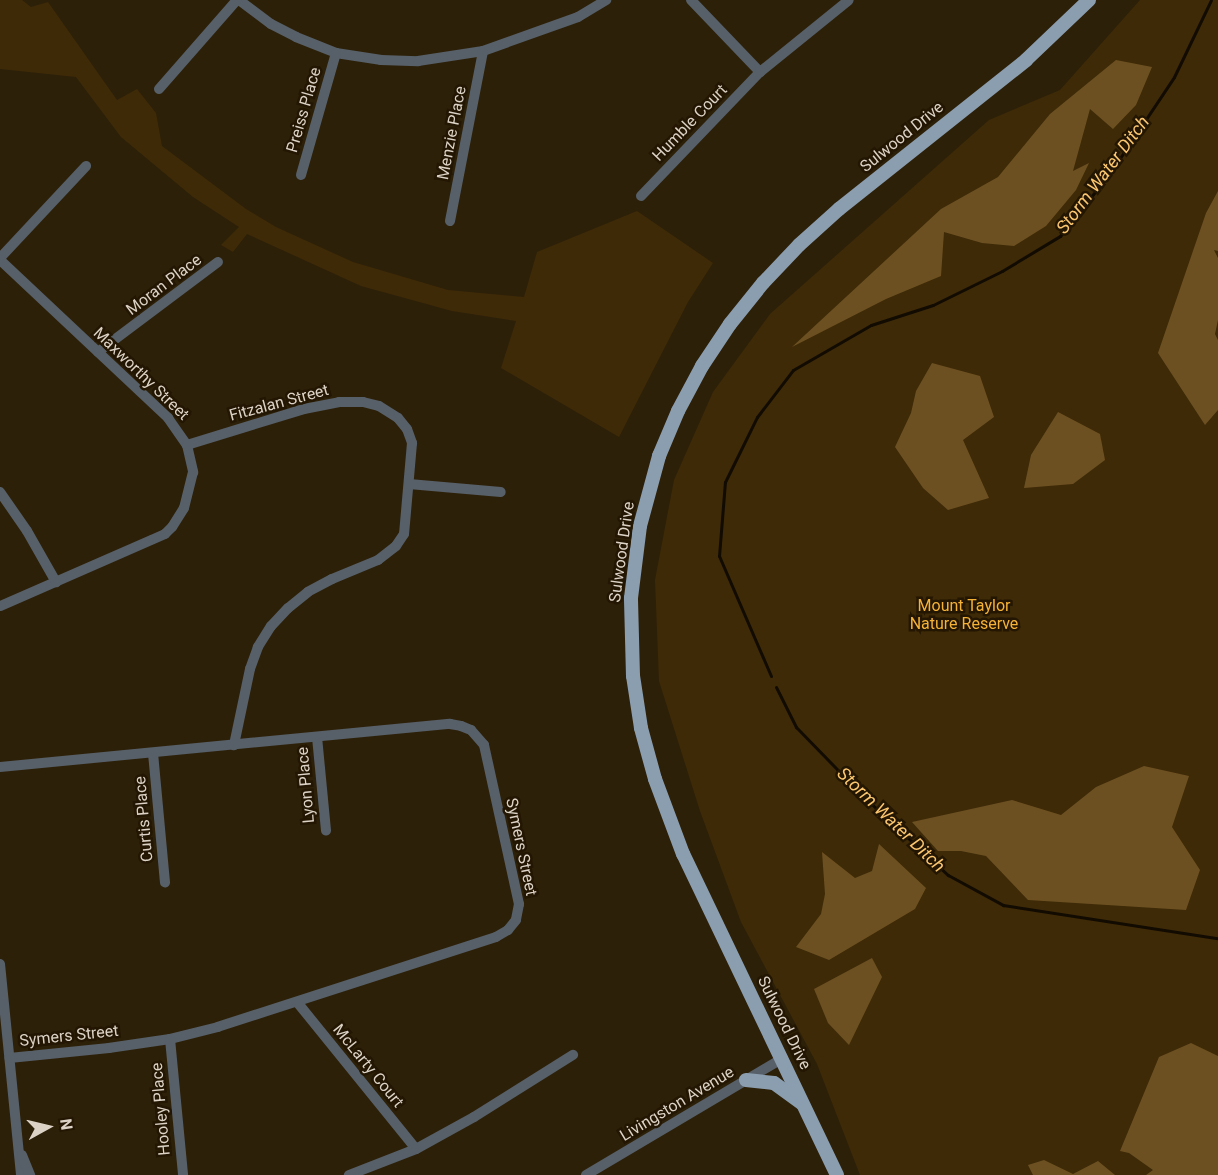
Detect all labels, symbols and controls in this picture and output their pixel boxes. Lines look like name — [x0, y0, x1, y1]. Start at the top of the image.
street label: Preiss Place — [283, 65, 325, 155]
street label: Humble Court — [649, 81, 731, 165]
street label: Menzie Place — [434, 84, 470, 182]
street label: Sulwood Drive — [857, 98, 947, 176]
water label: Storm Water Ditch — [1052, 112, 1154, 238]
street label: Moran Place — [123, 250, 205, 320]
street label: Maxworthy Street — [89, 324, 193, 424]
street label: Fitzalan Street — [227, 380, 331, 426]
street label: Sulwood Drive — [605, 500, 639, 604]
park label: Mount Taylor Nature Reserve — [910, 596, 1018, 634]
street label: Lyon Place — [293, 746, 319, 824]
water label: Storm Water Ditch — [833, 763, 949, 877]
street label: Curtis Place — [131, 775, 157, 863]
street label: Symers Street — [501, 796, 541, 898]
street label: Sulwood Drive — [753, 973, 815, 1073]
street label: McLarty Court — [329, 1020, 407, 1112]
street label: Symers Street — [19, 1021, 119, 1051]
street label: Hooley Place — [147, 1062, 175, 1156]
street label: Livingston Avenue — [617, 1062, 737, 1146]
north arrow — [18, 1097, 78, 1157]
text: N — [56, 1118, 77, 1131]

